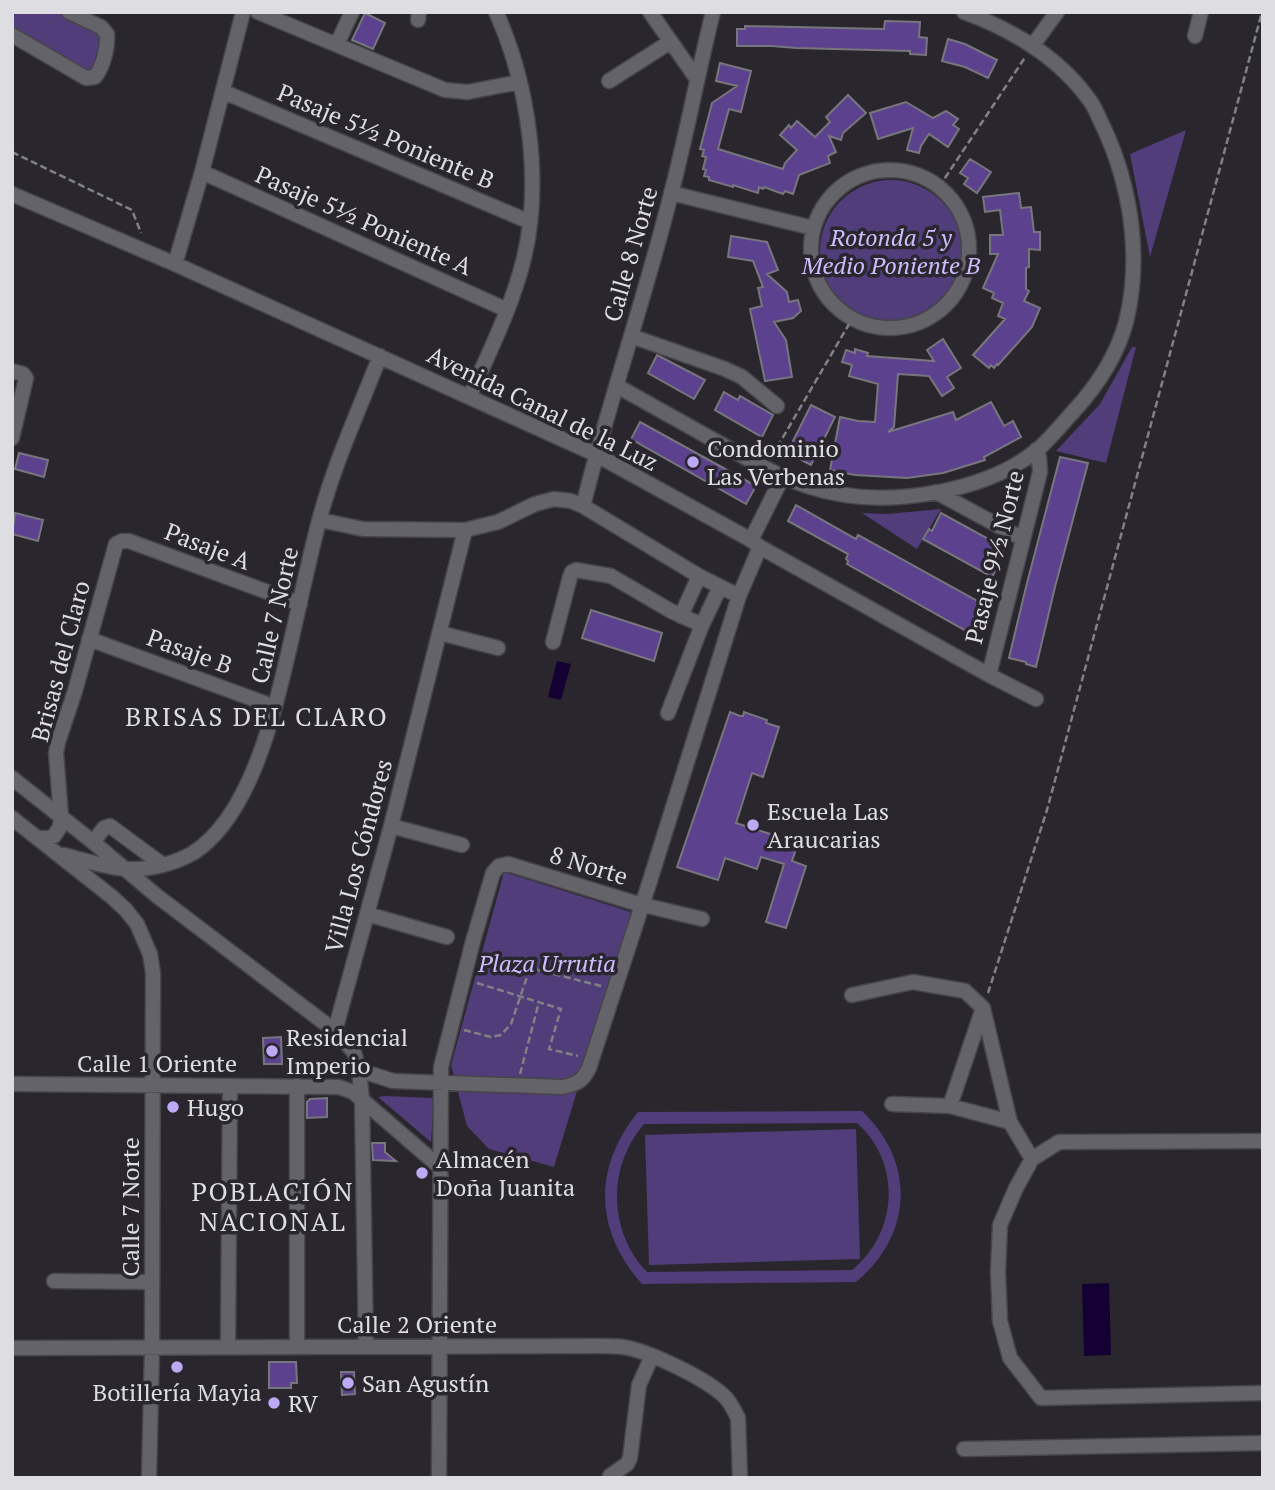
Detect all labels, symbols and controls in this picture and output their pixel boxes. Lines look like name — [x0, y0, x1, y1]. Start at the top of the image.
street label: Pasaje 5½ Poniente B — [273, 76, 499, 196]
street label: Pasaje 5½ Poniente A — [251, 158, 478, 282]
street label: Calle 8 Norte — [595, 182, 665, 326]
park label: Rotonda 5 y Medio Poniente B — [801, 221, 981, 281]
street label: Avenida Canal de la Luz — [422, 338, 664, 478]
place label: Condominio Las Verbenas — [707, 432, 845, 492]
marker: Condominio Las Verbenas — [685, 454, 701, 470]
street label: Pasaje 9½ Norte — [957, 467, 1031, 647]
street label: Pasaje A — [160, 515, 256, 577]
street label: Calle 7 Norte — [243, 543, 305, 687]
street label: Brisas del Claro — [23, 577, 97, 745]
street label: Pasaje B — [143, 621, 237, 681]
district label: BRISAS DEL CLARO — [125, 699, 389, 733]
street label: Villa Los Cóndores — [317, 756, 399, 956]
place label: Escuela Las Araucarias — [767, 795, 889, 855]
marker: Escuela Las Araucarias — [745, 817, 761, 833]
street label: 8 Norte — [546, 838, 632, 892]
park label: Plaza Urrutia — [477, 947, 616, 979]
place label: Residencial Imperio — [286, 1021, 408, 1081]
marker: Residencial Imperio — [264, 1043, 280, 1059]
street label: Calle 1 Oriente — [77, 1047, 237, 1079]
place label: Hugo — [187, 1091, 244, 1123]
marker: Hugo — [165, 1099, 181, 1115]
street label: Calle 7 Norte — [114, 1137, 146, 1277]
place label: Almacén Doña Juanita — [436, 1143, 575, 1203]
marker: Almacén Doña Juanita — [414, 1165, 430, 1181]
district label: POBLACIÓN NACIONAL — [191, 1174, 355, 1238]
street label: Calle 2 Oriente — [337, 1308, 497, 1340]
marker: Botillería Mayia — [169, 1359, 185, 1375]
place label: San Agustín — [362, 1367, 489, 1399]
marker: San Agustín — [340, 1375, 356, 1391]
place label: Botillería Mayia — [92, 1376, 262, 1408]
place label: RV — [288, 1387, 319, 1419]
marker: RV — [266, 1395, 282, 1411]

